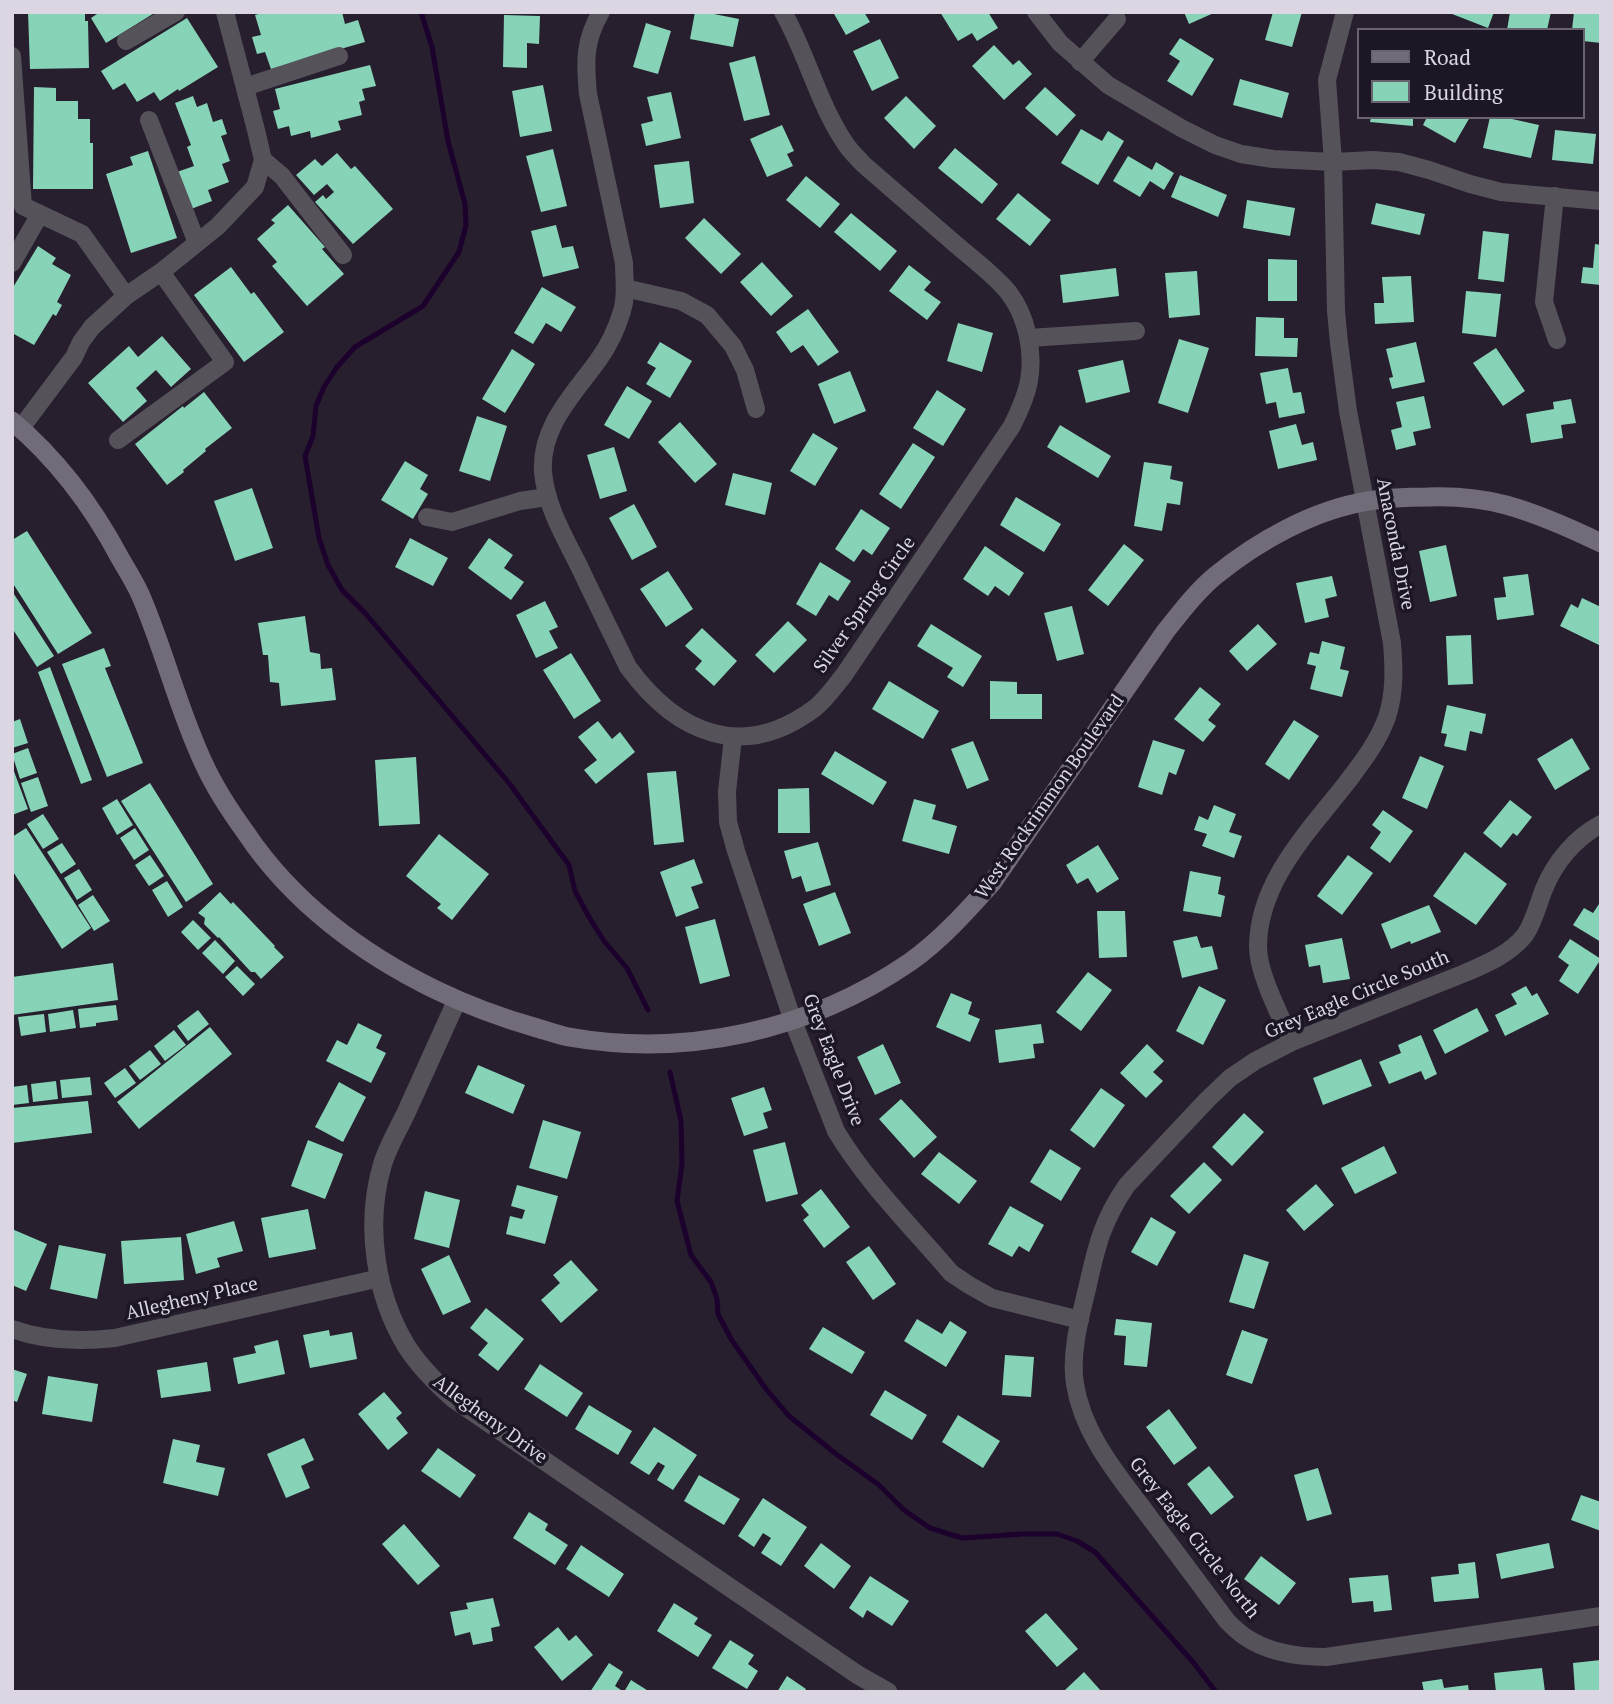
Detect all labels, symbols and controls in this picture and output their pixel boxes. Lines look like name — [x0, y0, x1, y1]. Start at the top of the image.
legend — [1358, 28, 1585, 119]
text: Road — [1424, 43, 1471, 71]
text: Building — [1424, 78, 1503, 106]
street label: Anaconda Drive — [1371, 476, 1419, 612]
street label: Silver Spring Circle — [809, 532, 921, 678]
street label: West Rockrimmon Boulevard — [971, 690, 1129, 904]
street label: Grey Eagle Circle South — [1261, 946, 1453, 1044]
street label: Grey Eagle Drive — [797, 991, 869, 1129]
street label: Allegheny Place — [124, 1273, 260, 1325]
street label: Allegheny Drive — [428, 1371, 552, 1469]
street label: Grey Eagle Circle North — [1124, 1453, 1264, 1623]

